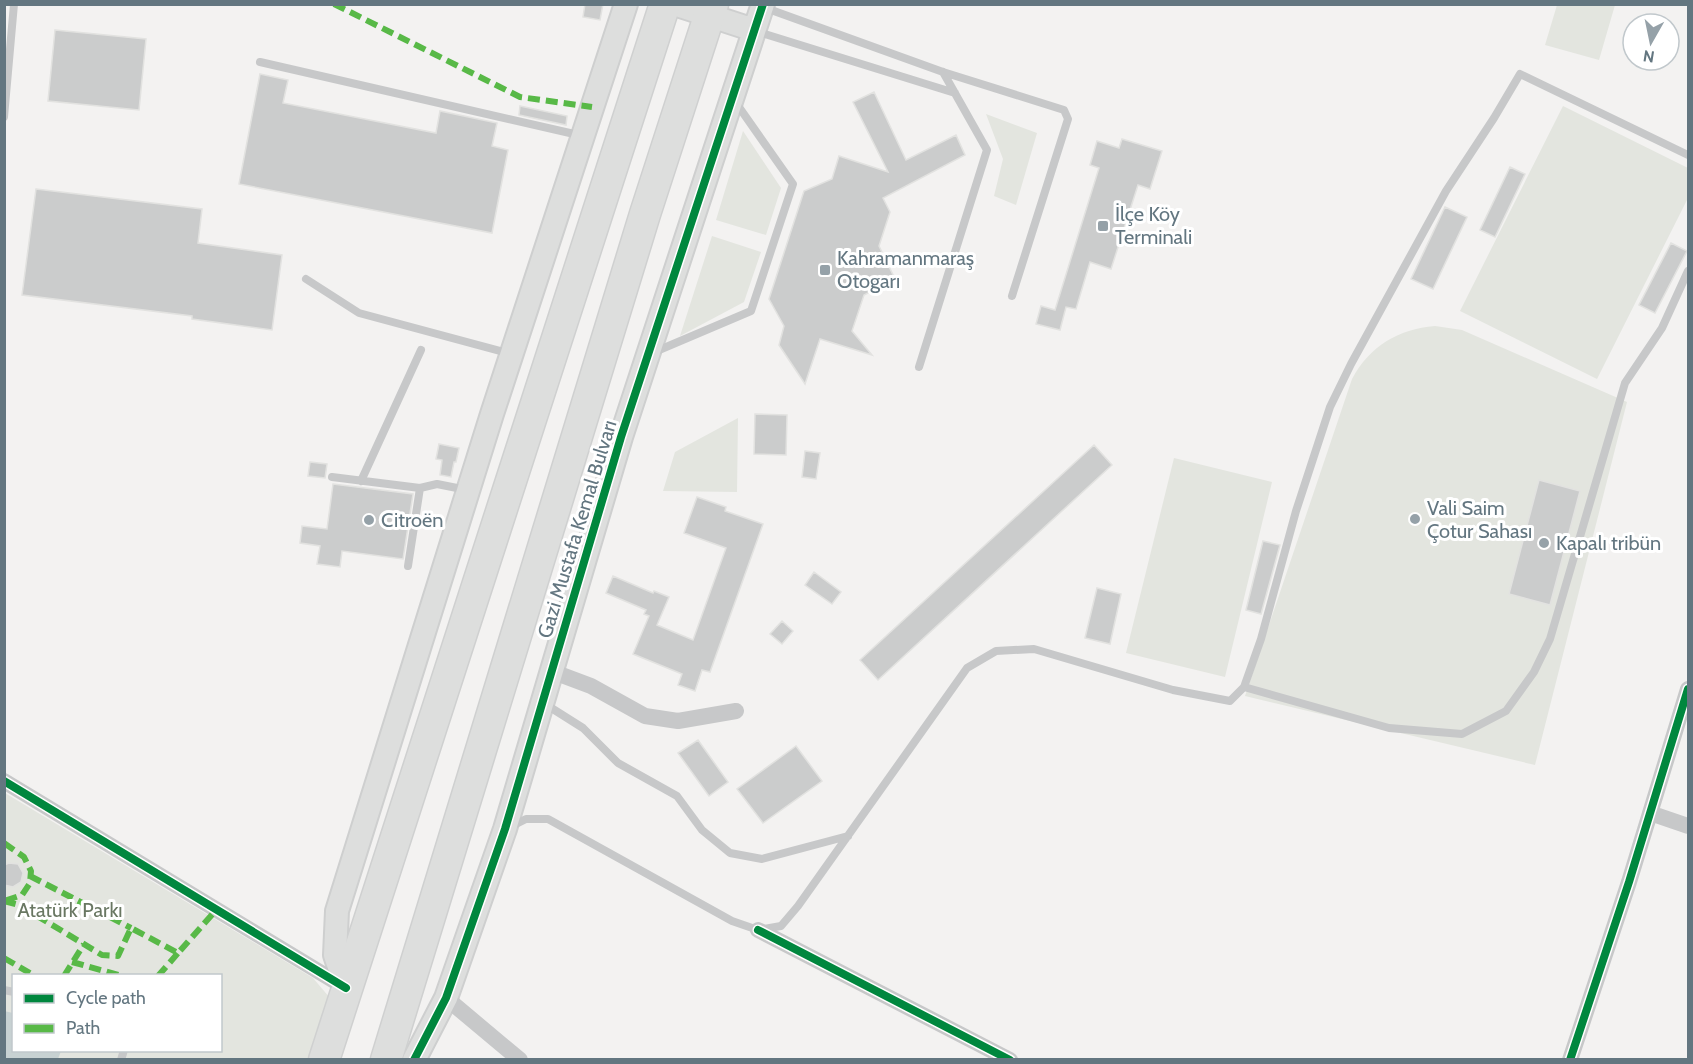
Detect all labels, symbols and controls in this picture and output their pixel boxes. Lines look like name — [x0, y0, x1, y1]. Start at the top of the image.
north arrow — [1621, 12, 1681, 72]
text: N — [1642, 46, 1656, 67]
place label: İlçe Köy Terminali — [1115, 202, 1192, 249]
marker: İlçe Köy Terminali — [1096, 219, 1110, 233]
place label: Kahramanmaraş Otogarı — [837, 246, 974, 293]
marker: Kahramanmaraş Otogarı — [818, 263, 832, 277]
street label: Gazi Mustafa Kemal Bulvarı — [532, 417, 622, 641]
place label: Vali Saim Çotur Sahası — [1427, 496, 1532, 543]
place label: Citroën — [381, 508, 443, 532]
marker: Vali Saim Çotur Sahası — [1408, 512, 1422, 526]
marker: Citroën — [362, 513, 376, 527]
place label: Kapalı tribün — [1556, 531, 1661, 555]
marker: Kapalı tribün — [1537, 536, 1551, 550]
park label: Atatürk Parkı — [17, 898, 123, 922]
legend — [12, 974, 222, 1052]
text: Cycle path — [66, 987, 146, 1009]
text: Path — [66, 1017, 100, 1039]

